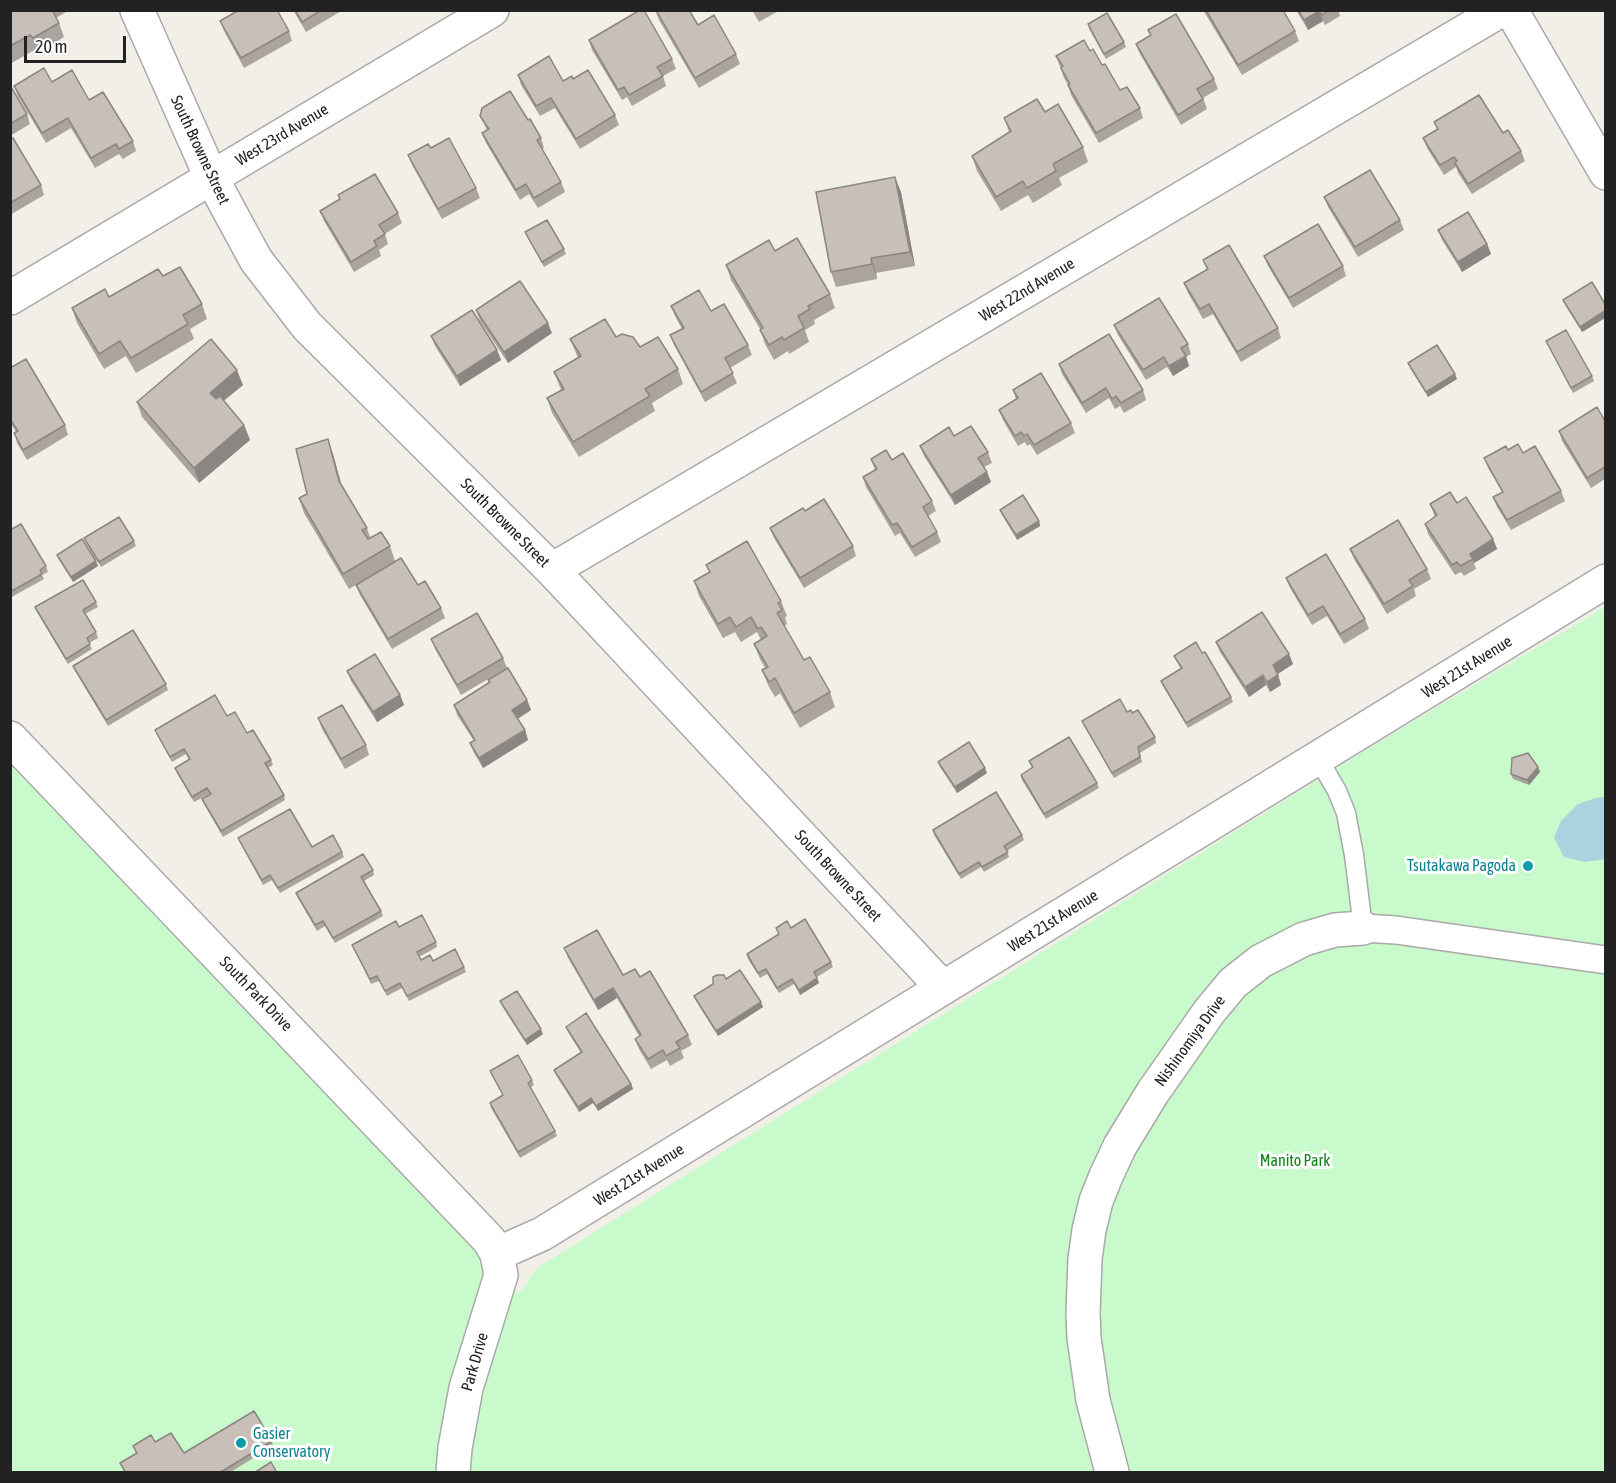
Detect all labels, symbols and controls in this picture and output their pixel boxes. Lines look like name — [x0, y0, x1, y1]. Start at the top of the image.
scale bar — [27, 24, 129, 62]
text: 20 m — [35, 36, 67, 57]
street label: South Browne Street — [166, 92, 234, 208]
street label: West 23rd Avenue — [232, 100, 332, 170]
street label: West 22nd Avenue — [976, 254, 1078, 326]
street label: South Browne Street — [456, 474, 554, 572]
street label: West 21st Avenue — [1418, 632, 1516, 702]
street label: South Browne Street — [791, 826, 885, 926]
place label: Tsutakawa Pagoda — [1407, 856, 1516, 876]
marker: Tsutakawa Pagoda — [1521, 859, 1535, 873]
street label: West 21st Avenue — [1004, 886, 1102, 956]
street label: South Park Drive — [216, 953, 296, 1035]
street label: Nishinomiya Drive — [1151, 992, 1229, 1090]
street label: West 21st Avenue — [590, 1140, 688, 1210]
park label: Manito Park — [1260, 1151, 1330, 1171]
street label: Park Drive — [458, 1331, 492, 1393]
place label: Gasier Conservatory — [253, 1424, 330, 1462]
marker: Gasier Conservatory — [234, 1436, 248, 1450]

